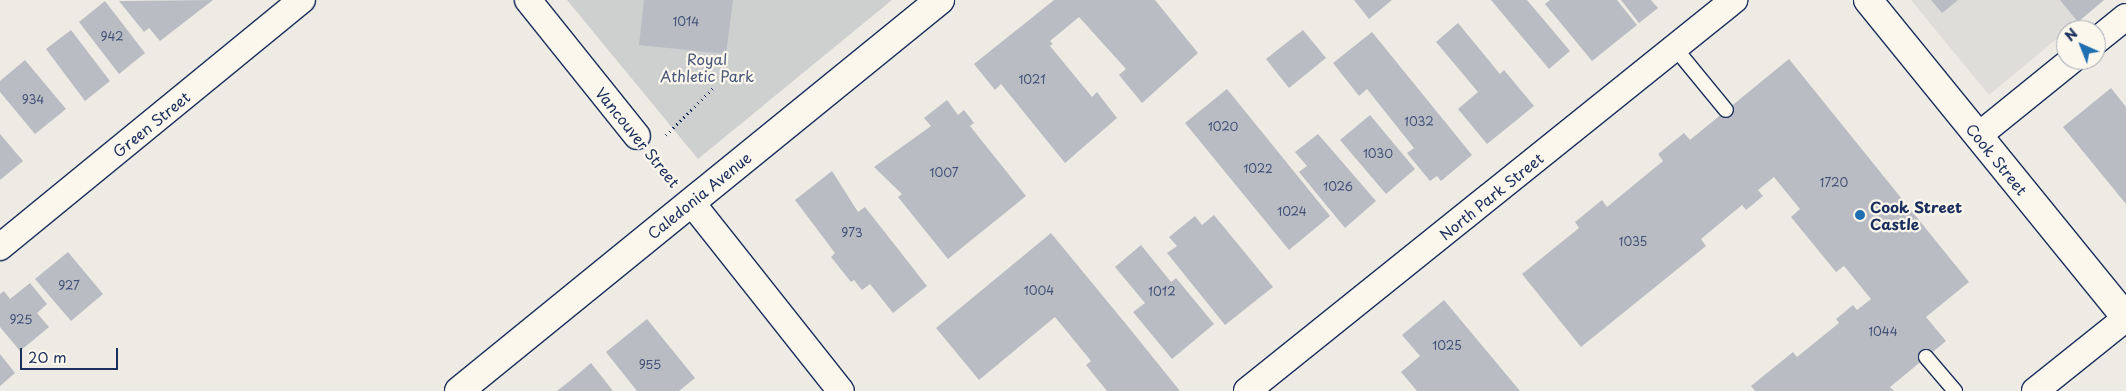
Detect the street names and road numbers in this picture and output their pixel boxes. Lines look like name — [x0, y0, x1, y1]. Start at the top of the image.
street label: Vancouver Street — [592, 83, 684, 191]
street label: Green Street — [108, 87, 194, 161]
street label: Cook Street — [1963, 120, 2031, 198]
street label: Caledonia Avenue — [644, 148, 754, 242]
street label: North Park Street — [1435, 148, 1547, 244]

